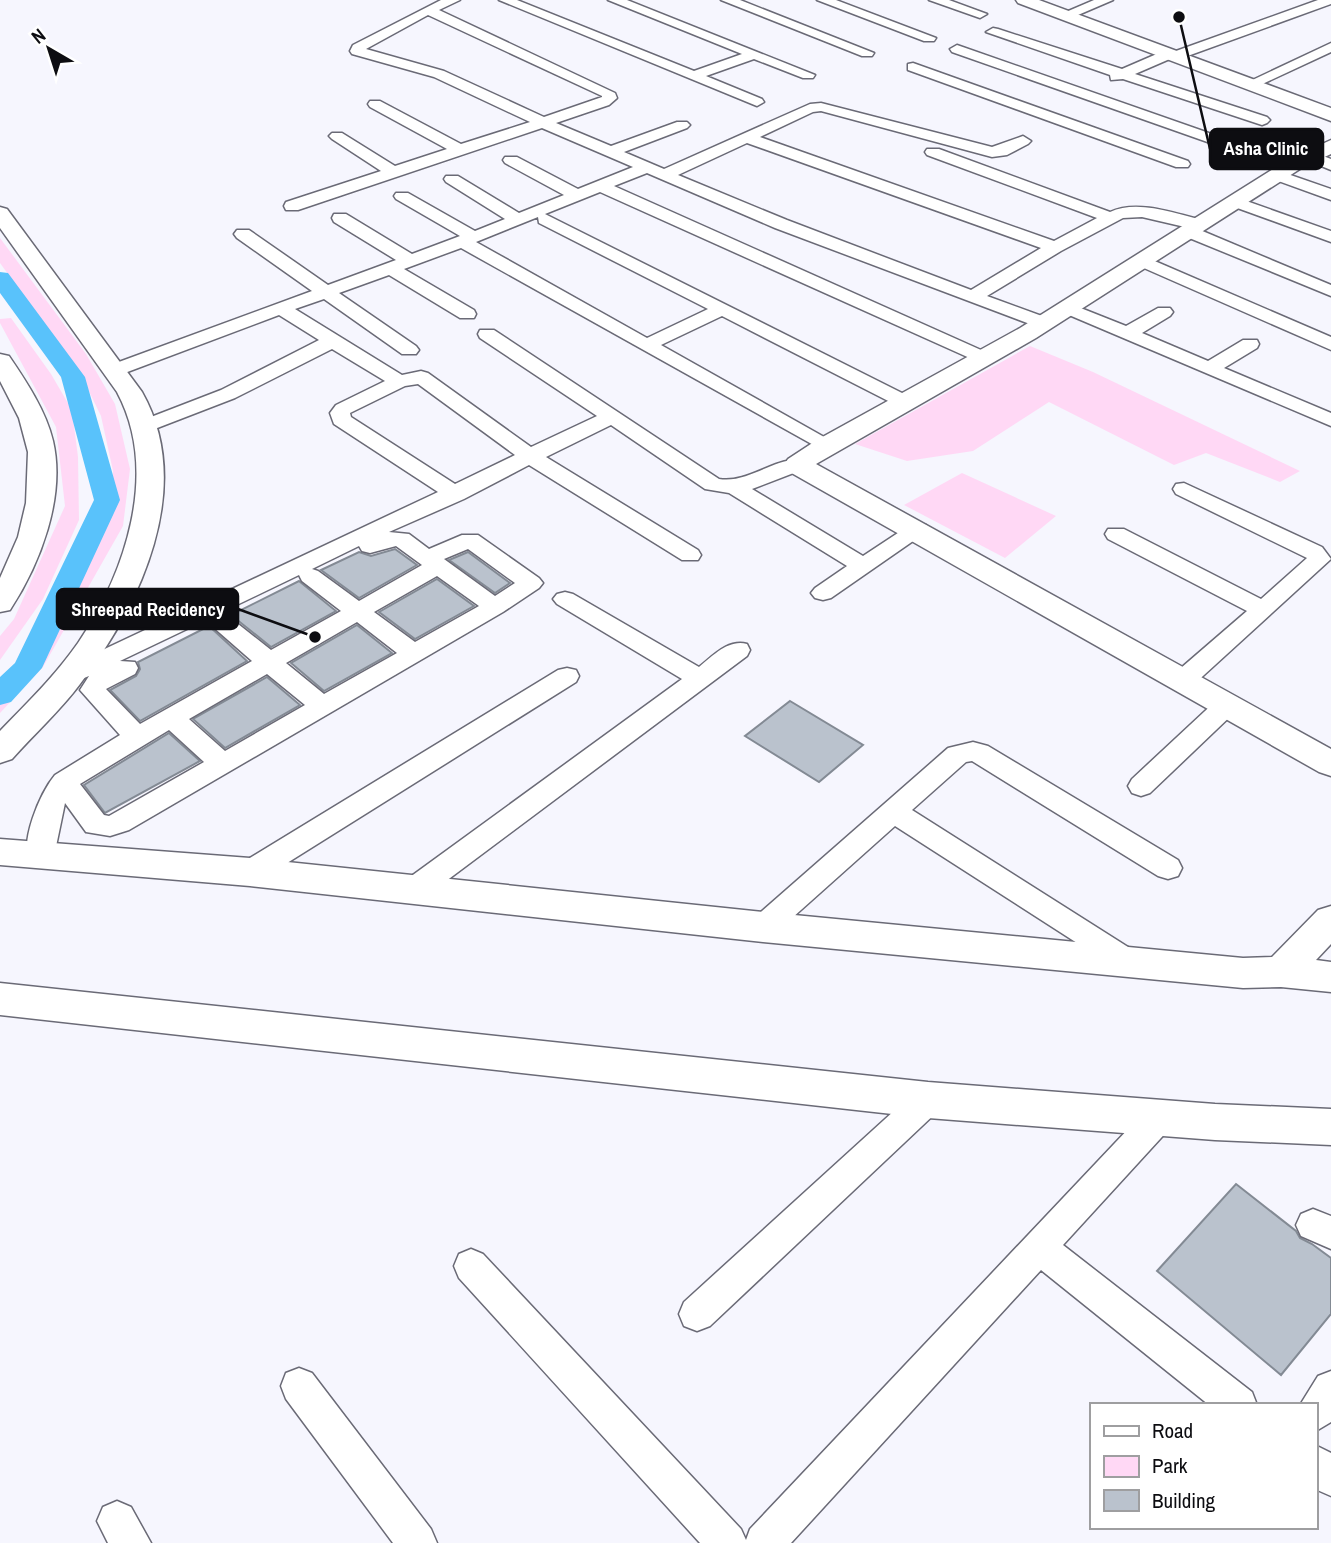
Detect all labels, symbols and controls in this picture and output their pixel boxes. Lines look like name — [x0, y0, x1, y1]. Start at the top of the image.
north arrow — [14, 14, 84, 84]
text: N — [26, 22, 51, 49]
callout: Asha Clinic — [1210, 129, 1323, 169]
text: Asha Clinic — [1224, 135, 1308, 161]
callout: Shreepad Recidency — [57, 589, 238, 629]
text: Shreepad Recidency — [71, 596, 225, 622]
legend — [1090, 1403, 1317, 1529]
text: Road — [1152, 1416, 1193, 1445]
text: Park — [1152, 1451, 1188, 1480]
text: Building — [1152, 1486, 1216, 1515]

